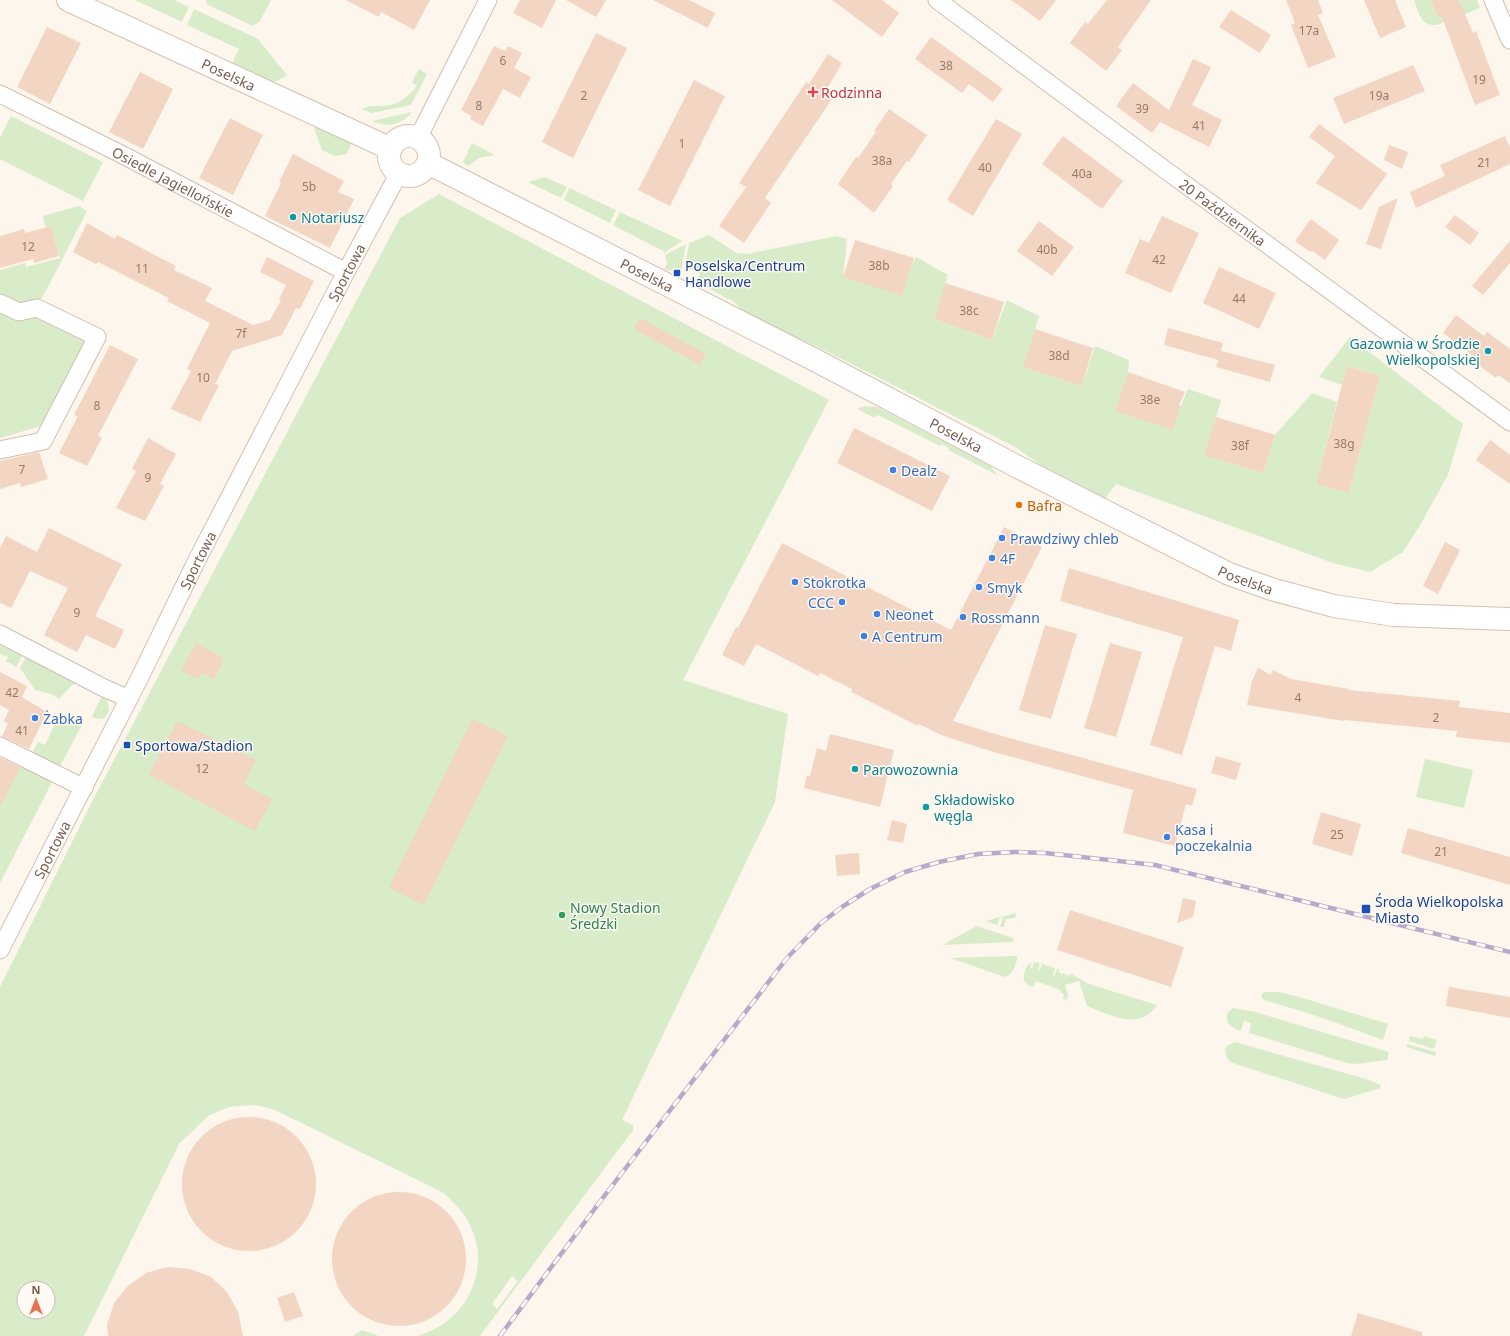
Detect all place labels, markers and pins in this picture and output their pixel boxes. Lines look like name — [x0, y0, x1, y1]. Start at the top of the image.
place label: Rodzinna — [821, 83, 882, 102]
marker: Rodzinna — [808, 87, 818, 97]
place label: Notariusz — [301, 208, 365, 227]
marker: Notariusz — [288, 212, 298, 222]
place label: Poselska/Centrum Handlowe — [685, 256, 805, 291]
marker: Poselska/Centrum Handlowe — [672, 268, 682, 278]
place label: Gazownia w Środzie Wielkopolskiej — [1349, 334, 1480, 369]
marker: Gazownia w Środzie Wielkopolskiej — [1483, 346, 1493, 356]
place label: Dealz — [901, 461, 938, 480]
marker: Dealz — [888, 465, 898, 475]
place label: Bafra — [1027, 496, 1062, 515]
marker: Bafra — [1014, 500, 1024, 510]
place label: Prawdziwy chleb — [1010, 529, 1119, 548]
marker: Prawdziwy chleb — [997, 533, 1007, 543]
place label: 4F — [1000, 549, 1015, 568]
marker: 4F — [987, 553, 997, 563]
place label: Stokrotka — [803, 573, 866, 592]
marker: Stokrotka — [790, 577, 800, 587]
place label: Smyk — [987, 578, 1023, 597]
marker: Smyk — [974, 582, 984, 592]
place label: CCC — [808, 593, 834, 612]
marker: CCC — [837, 597, 847, 607]
place label: Neonet — [885, 605, 934, 624]
place label: Rossmann — [971, 608, 1040, 627]
marker: Neonet — [872, 609, 882, 619]
marker: Rossmann — [958, 612, 968, 622]
place label: A Centrum — [872, 627, 943, 646]
marker: A Centrum — [859, 631, 869, 641]
place label: Żabka — [43, 709, 83, 728]
marker: Żabka — [30, 713, 40, 723]
place label: Sportowa/Stadion — [135, 736, 253, 755]
marker: Sportowa/Stadion — [122, 740, 132, 750]
place label: Parowozownia — [863, 760, 958, 779]
marker: Parowozownia — [850, 764, 860, 774]
place label: Składowisko węgla — [934, 790, 1015, 825]
marker: Składowisko węgla — [921, 802, 931, 812]
place label: Kasa i poczekalnia — [1175, 820, 1252, 855]
marker: Kasa i poczekalnia — [1162, 832, 1172, 842]
place label: Środa Wielkopolska Miasto — [1375, 892, 1504, 927]
place label: Nowy Stadion Średzki — [570, 898, 661, 933]
marker: Środa Wielkopolska Miasto — [1360, 903, 1372, 915]
marker: Nowy Stadion Średzki — [557, 910, 567, 920]

